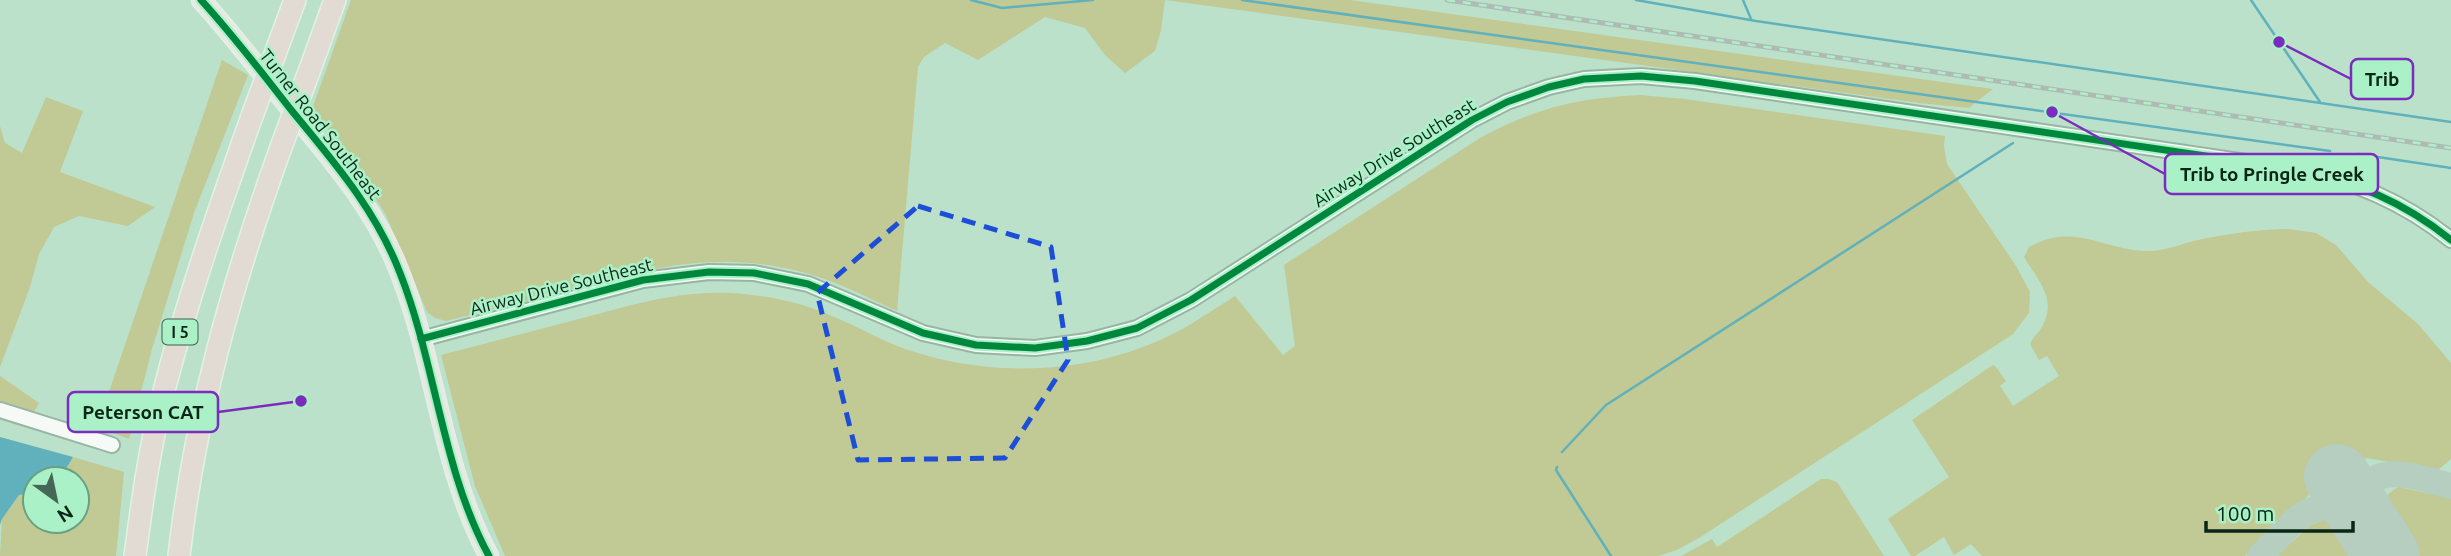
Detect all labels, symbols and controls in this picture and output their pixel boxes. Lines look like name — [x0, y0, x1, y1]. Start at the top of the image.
street label: Turner Road Southeast — [256, 45, 386, 203]
callout: Trib — [2351, 59, 2413, 99]
text: Trib — [2365, 68, 2399, 90]
street label: Airway Drive Southeast — [1309, 94, 1479, 210]
callout: Trib to Pringle Creek — [2165, 154, 2378, 194]
text: Trib to Pringle Creek — [2180, 163, 2364, 185]
street label: Airway Drive Southeast — [468, 254, 654, 318]
road number: I 5 — [162, 320, 198, 344]
callout: Peterson CAT — [68, 392, 218, 432]
text: Peterson CAT — [82, 401, 204, 423]
north arrow — [21, 465, 91, 535]
scale bar — [2206, 490, 2353, 534]
text: N — [53, 501, 77, 527]
text: 100 m — [2216, 501, 2274, 525]

